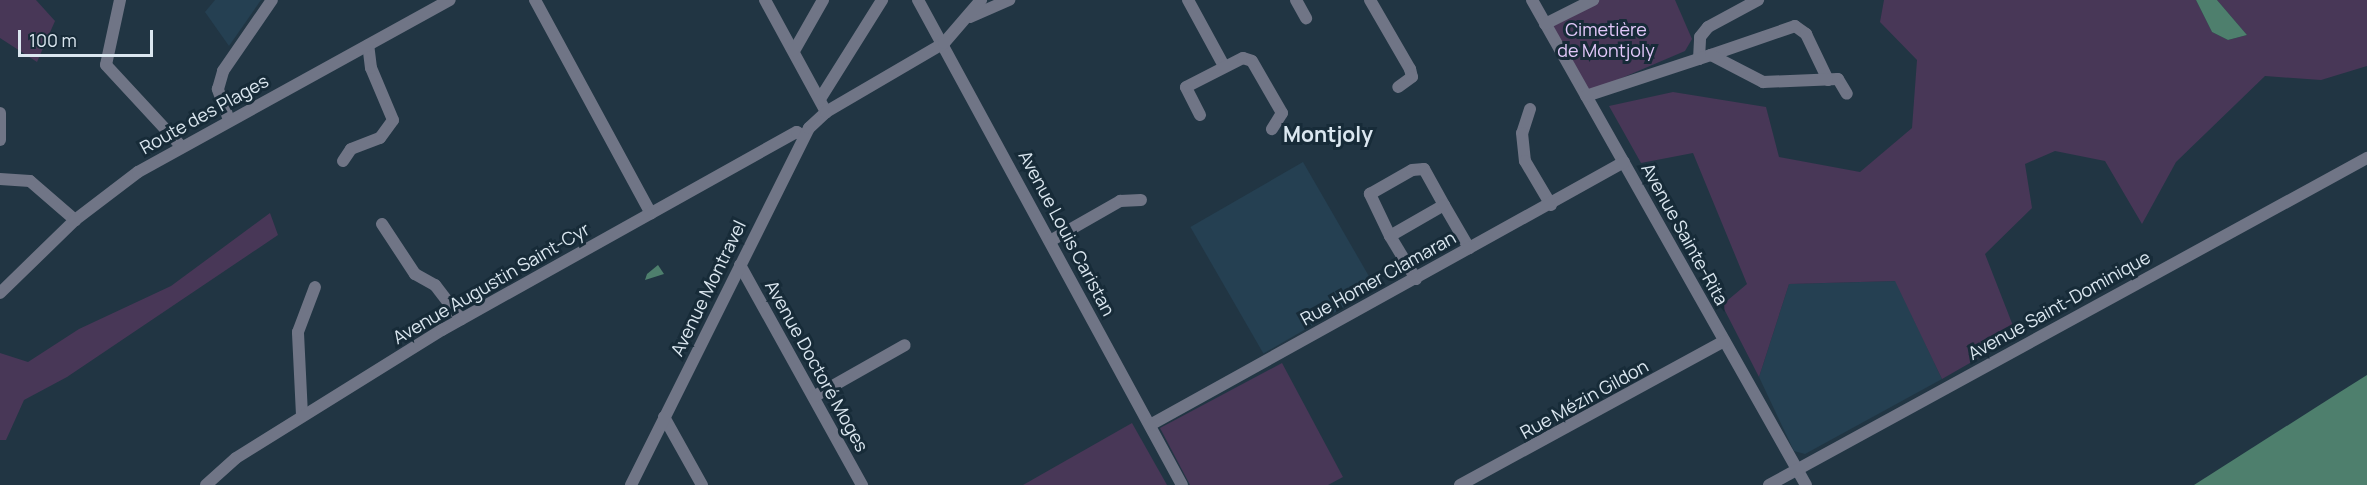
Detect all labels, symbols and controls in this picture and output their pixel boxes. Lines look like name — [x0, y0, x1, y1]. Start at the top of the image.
scale bar — [21, 18, 156, 56]
park label: Cimetière de Montjoly — [1557, 19, 1655, 62]
text: 100 m — [29, 28, 77, 52]
street label: Route des Plages — [136, 70, 272, 158]
district label: Montjoly — [1283, 121, 1373, 147]
street label: Avenue Louis Caristan — [1014, 147, 1120, 319]
street label: Avenue Sainte-Rita — [1637, 159, 1733, 309]
street label: Avenue Montravel — [666, 217, 750, 359]
street label: Avenue Augustin Saint-Cyr — [389, 218, 593, 348]
street label: Rue Homer Clamaran — [1297, 226, 1459, 330]
street label: Avenue Saint-Dominique — [1964, 246, 2154, 364]
street label: Avenue Doctoré Moges — [761, 277, 873, 455]
street label: Rue Mézin Gildon — [1516, 355, 1652, 443]

